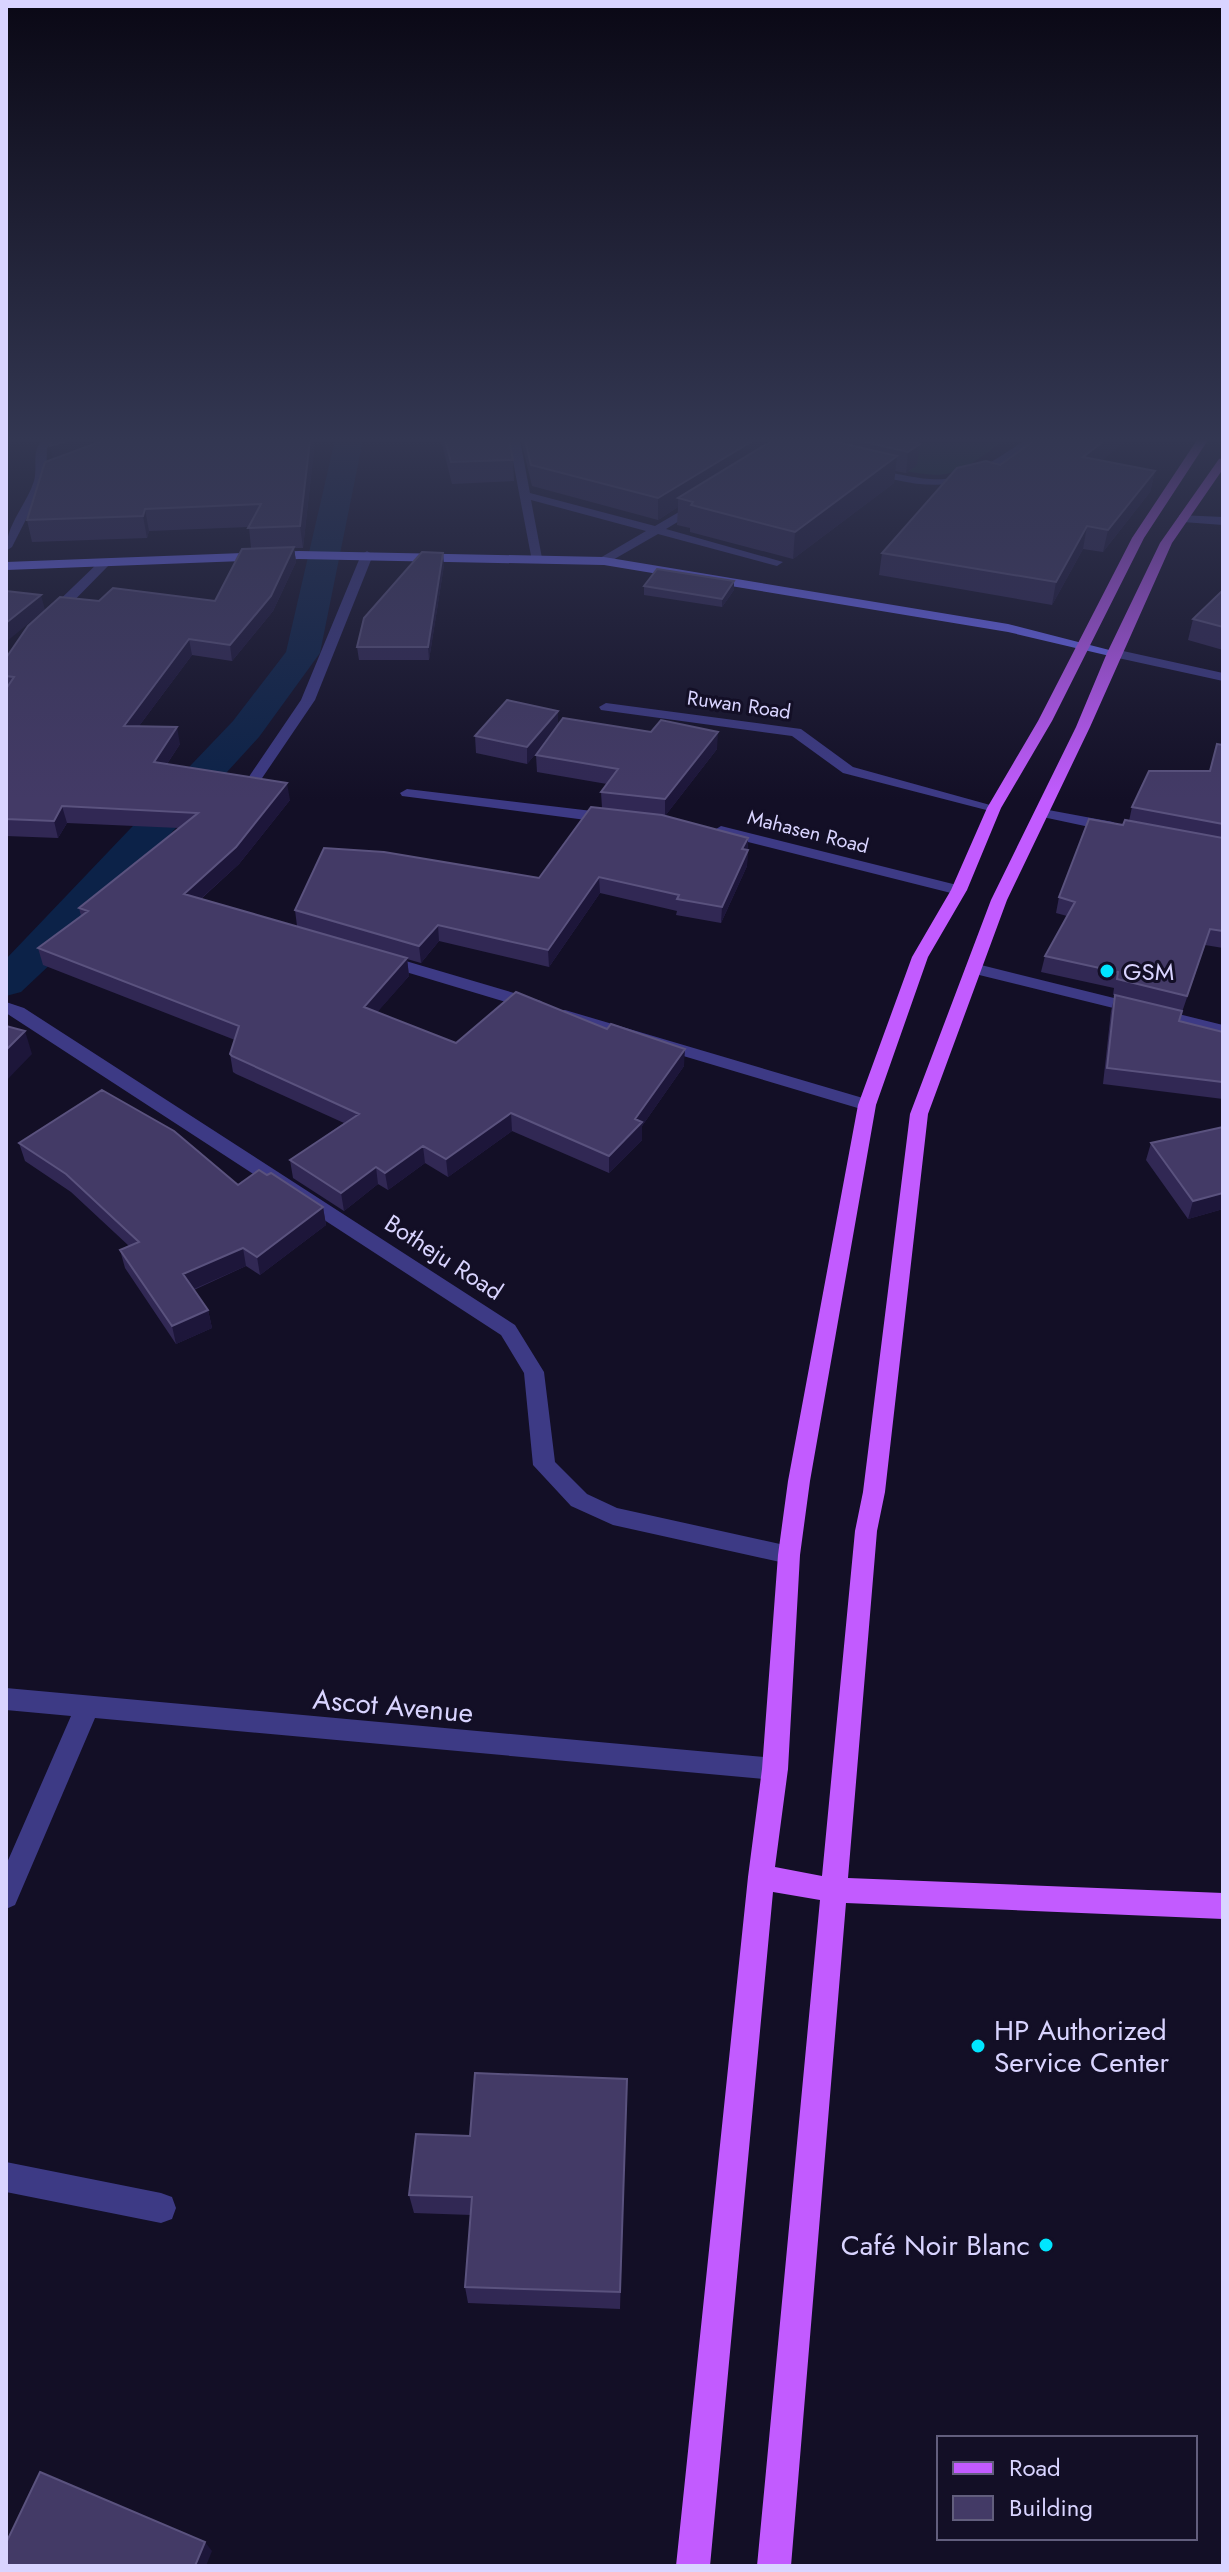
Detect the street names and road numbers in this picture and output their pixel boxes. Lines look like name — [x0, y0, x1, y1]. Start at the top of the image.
street label: Ruwan Road — [685, 683, 793, 727]
street label: Mahasen Road — [744, 803, 872, 861]
street label: Botheju Road — [378, 1206, 510, 1308]
street label: Ascot Avenue — [311, 1679, 475, 1733]

